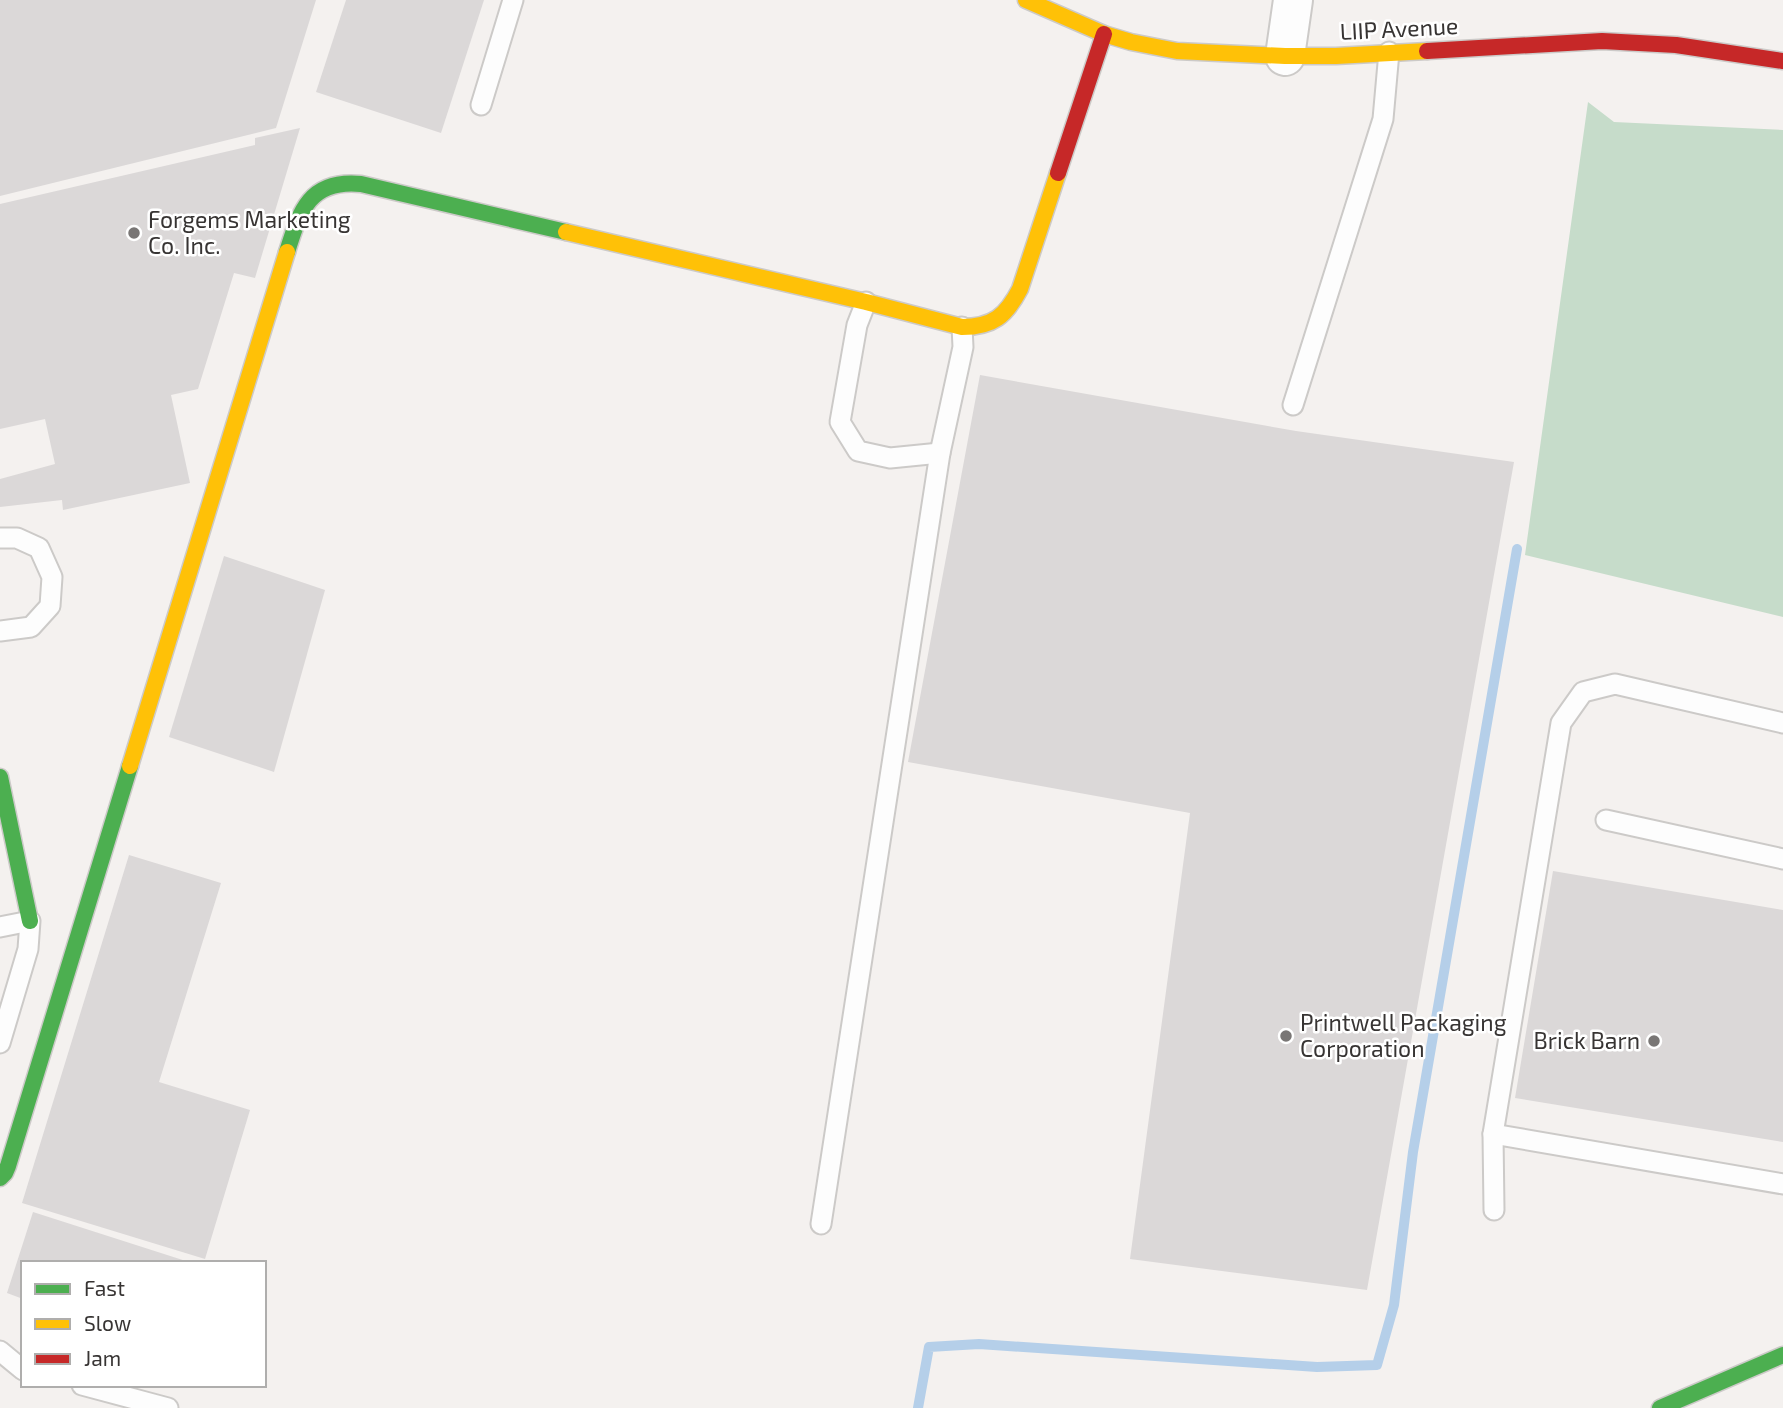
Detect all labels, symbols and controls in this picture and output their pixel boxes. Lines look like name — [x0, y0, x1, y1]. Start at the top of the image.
street label: LIIP Avenue — [1339, 11, 1459, 45]
place label: Forgems Marketing Co. Inc. — [148, 205, 351, 259]
marker: Forgems Marketing Co. Inc. — [126, 225, 142, 241]
place label: Printwell Packaging Corporation — [1300, 1008, 1507, 1062]
place label: Brick Barn — [1533, 1026, 1640, 1054]
marker: Printwell Packaging Corporation — [1278, 1028, 1294, 1044]
marker: Brick Barn — [1646, 1033, 1662, 1049]
legend — [21, 1261, 266, 1387]
text: Fast — [84, 1275, 125, 1300]
text: Slow — [84, 1310, 131, 1335]
text: Jam — [84, 1345, 121, 1370]

